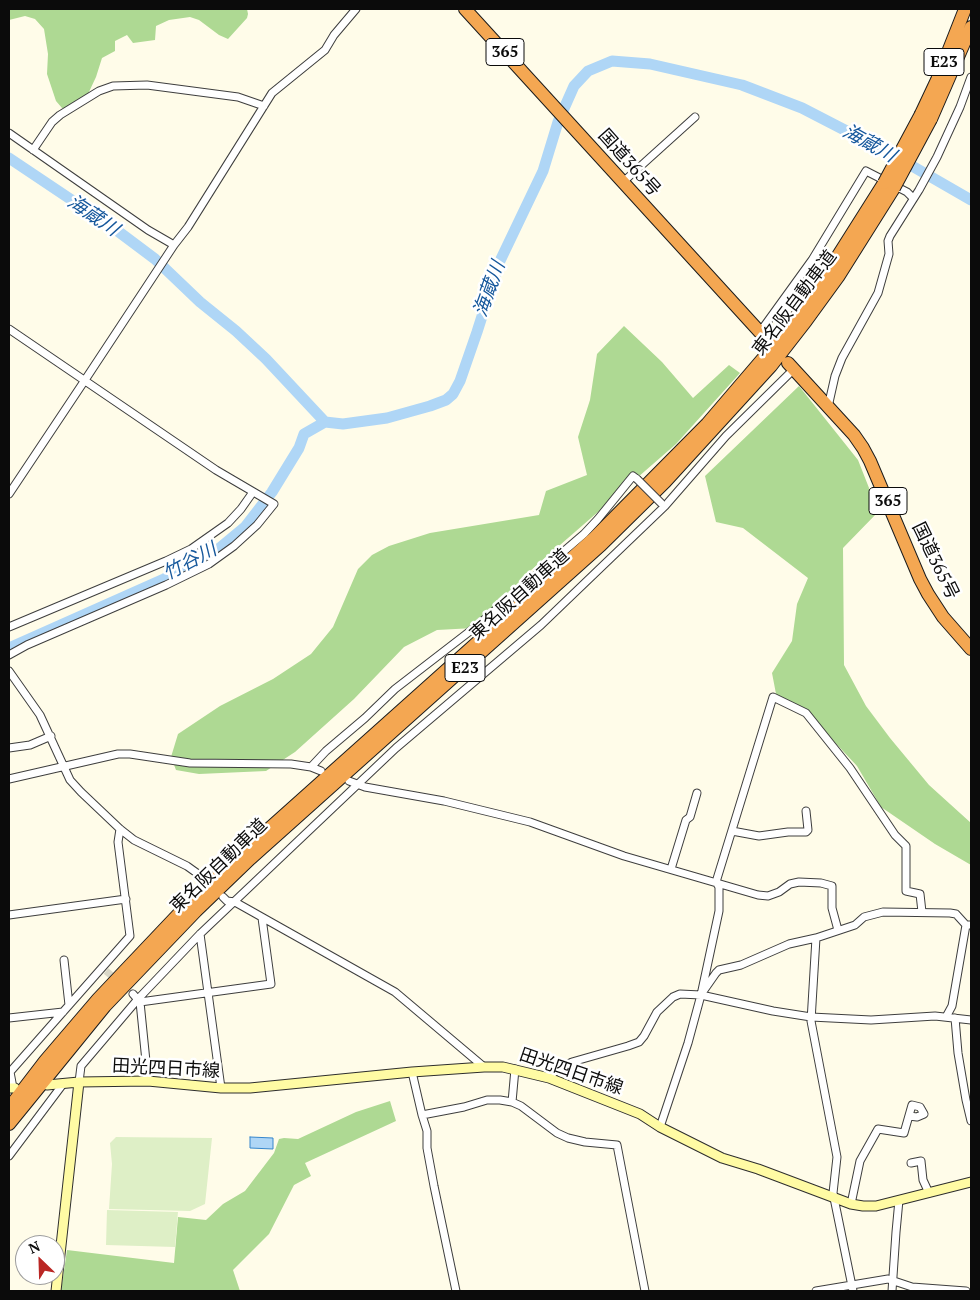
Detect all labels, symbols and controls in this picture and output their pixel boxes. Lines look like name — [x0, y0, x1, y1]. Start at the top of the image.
road number: 365 — [486, 38, 524, 66]
road number: E23 — [924, 48, 964, 76]
water label: 海蔵川 — [839, 120, 899, 168]
street label: 国道365号 — [593, 125, 665, 201]
water label: 海蔵川 — [63, 191, 123, 241]
street label: 東名阪自動車道 — [748, 246, 842, 360]
water label: 海蔵川 — [470, 258, 510, 320]
road number: 365 — [869, 488, 907, 514]
street label: 国道365号 — [907, 519, 963, 603]
water label: 竹谷川 — [159, 539, 221, 585]
street label: 東名阪自動車道 — [466, 545, 574, 645]
road number: E23 — [445, 654, 485, 681]
street label: 東名阪自動車道 — [166, 814, 272, 918]
street label: 田光四日市線 — [516, 1044, 626, 1100]
street label: 田光四日市線 — [112, 1055, 220, 1083]
north arrow — [15, 1235, 65, 1285]
text: N — [25, 1236, 43, 1258]

